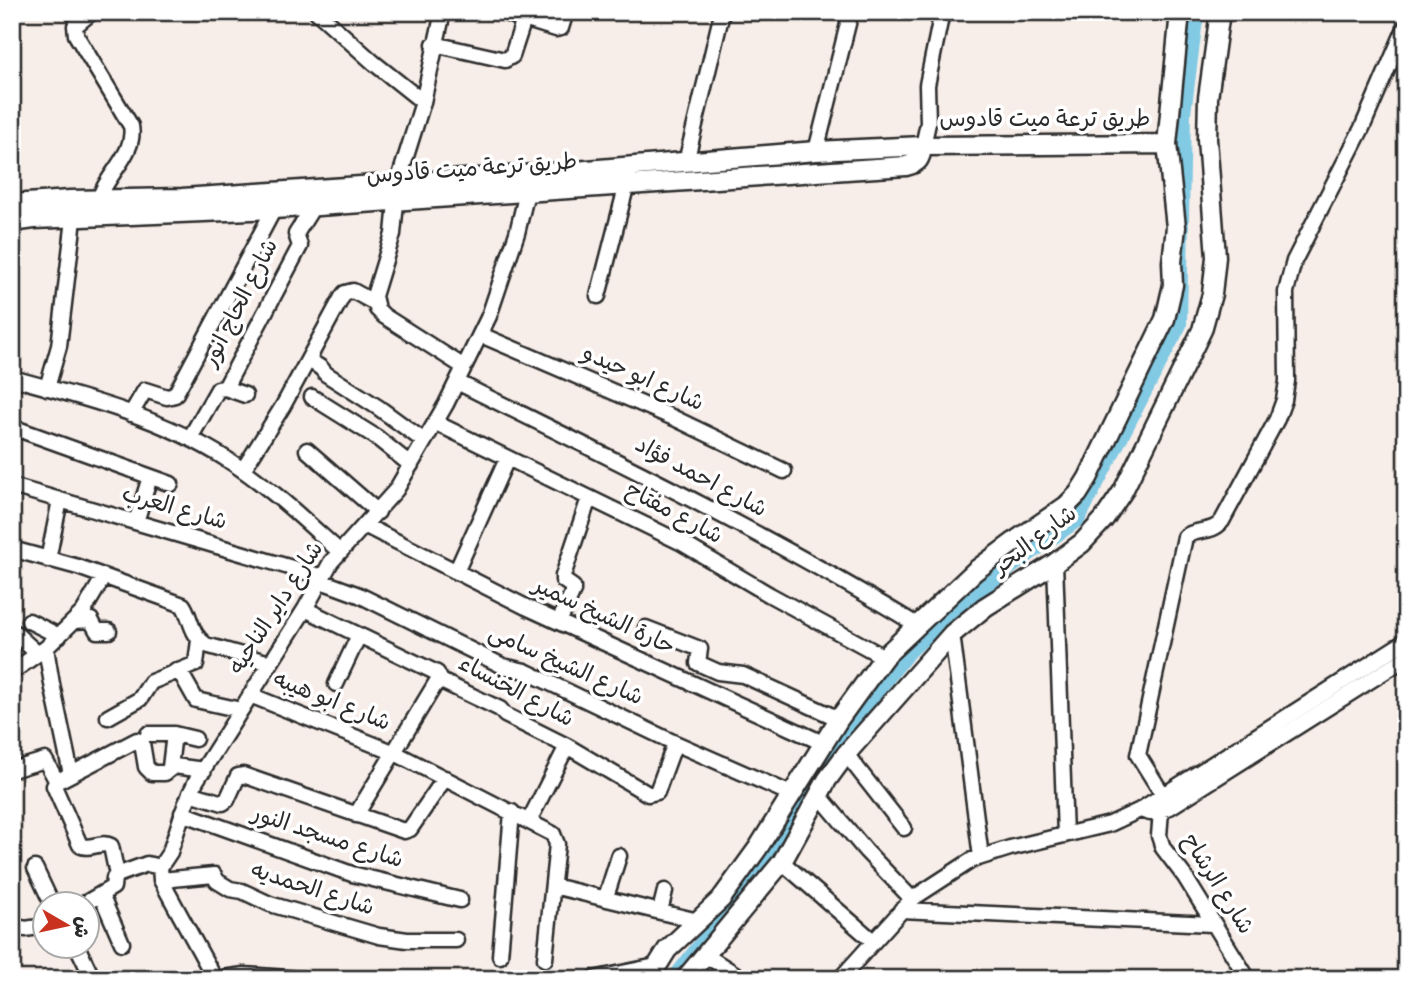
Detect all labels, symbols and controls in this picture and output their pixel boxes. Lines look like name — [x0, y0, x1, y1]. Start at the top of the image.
street label: طريق ترعة ميت قادوس — [940, 105, 1150, 138]
street label: طريق ترعة ميت قادوس — [366, 147, 578, 195]
street label: شارع الحاج انور — [195, 234, 289, 375]
street label: شارع ابو حيدو — [575, 338, 708, 422]
street label: شارع احمد فؤاد — [628, 430, 772, 528]
street label: شارع مفتاح — [619, 476, 727, 554]
street label: شارع العرب — [118, 479, 230, 541]
street label: شارع البحر — [985, 499, 1085, 586]
street label: شارع داير الناحيه — [222, 536, 334, 682]
street label: حارة الشيخ سمير — [525, 570, 680, 665]
street label: شارع الشيخ سامى — [482, 618, 648, 716]
street label: شارع الخنساء — [451, 649, 579, 737]
street label: شارع ابو هيبه — [267, 665, 395, 741]
street label: شارع مسجد النور — [245, 798, 407, 879]
street label: شارع الرشاح — [1172, 828, 1260, 942]
street label: شارع الحمديه — [246, 856, 378, 926]
north arrow — [32, 890, 102, 960]
text: ش — [64, 915, 94, 940]

